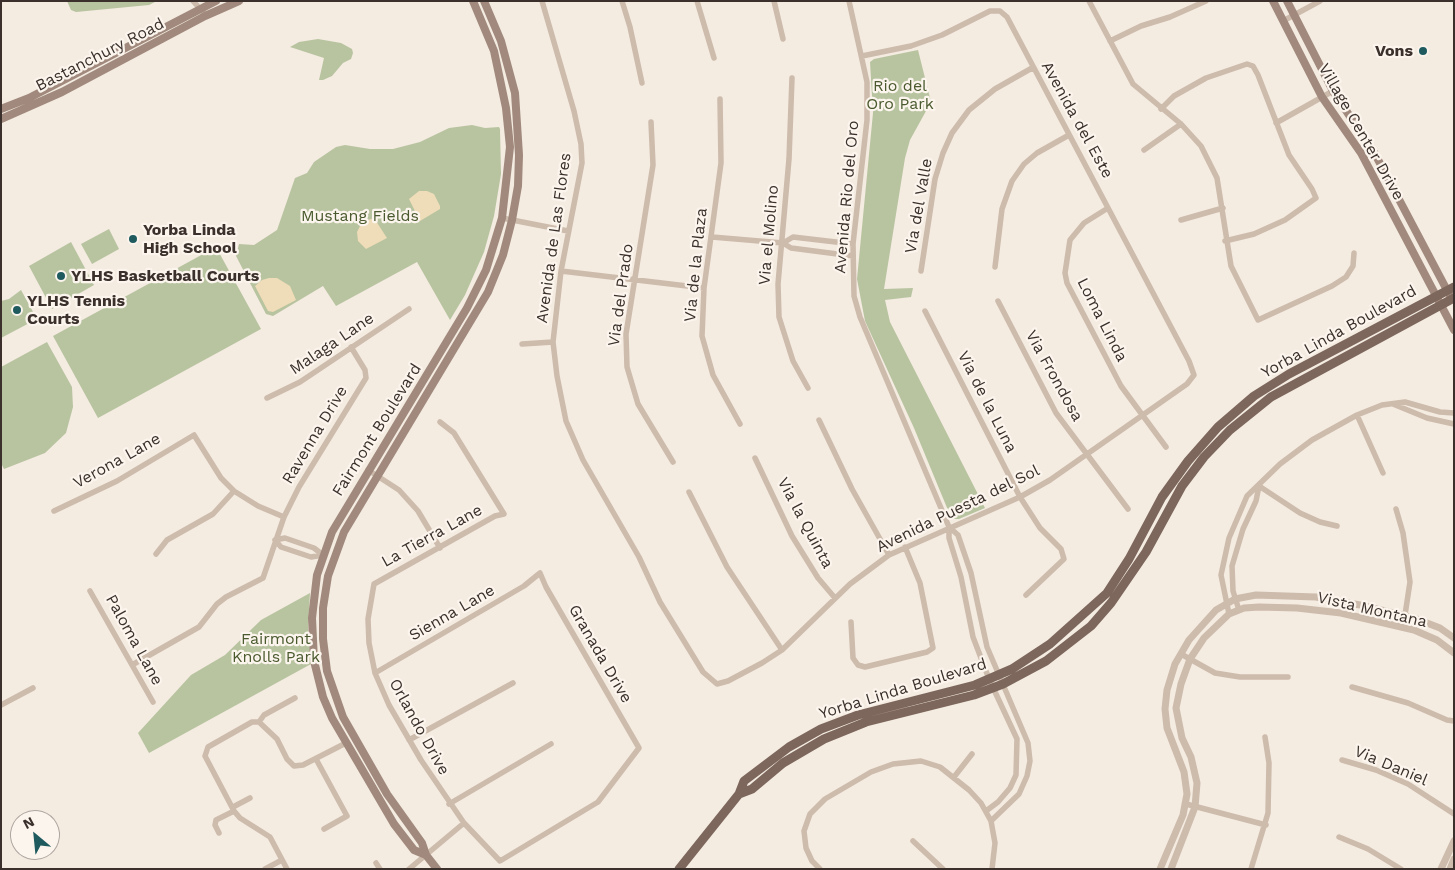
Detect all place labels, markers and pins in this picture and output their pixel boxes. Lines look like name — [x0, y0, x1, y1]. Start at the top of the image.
place label: Vons — [1375, 41, 1413, 61]
marker: Vons — [1417, 45, 1429, 57]
place label: Yorba Linda High School — [143, 220, 237, 258]
marker: Yorba Linda High School — [127, 233, 139, 245]
place label: YLHS Basketball Courts — [71, 266, 259, 286]
marker: YLHS Basketball Courts — [55, 270, 67, 282]
place label: YLHS Tennis Courts — [27, 291, 125, 329]
marker: YLHS Tennis Courts — [11, 304, 23, 316]

